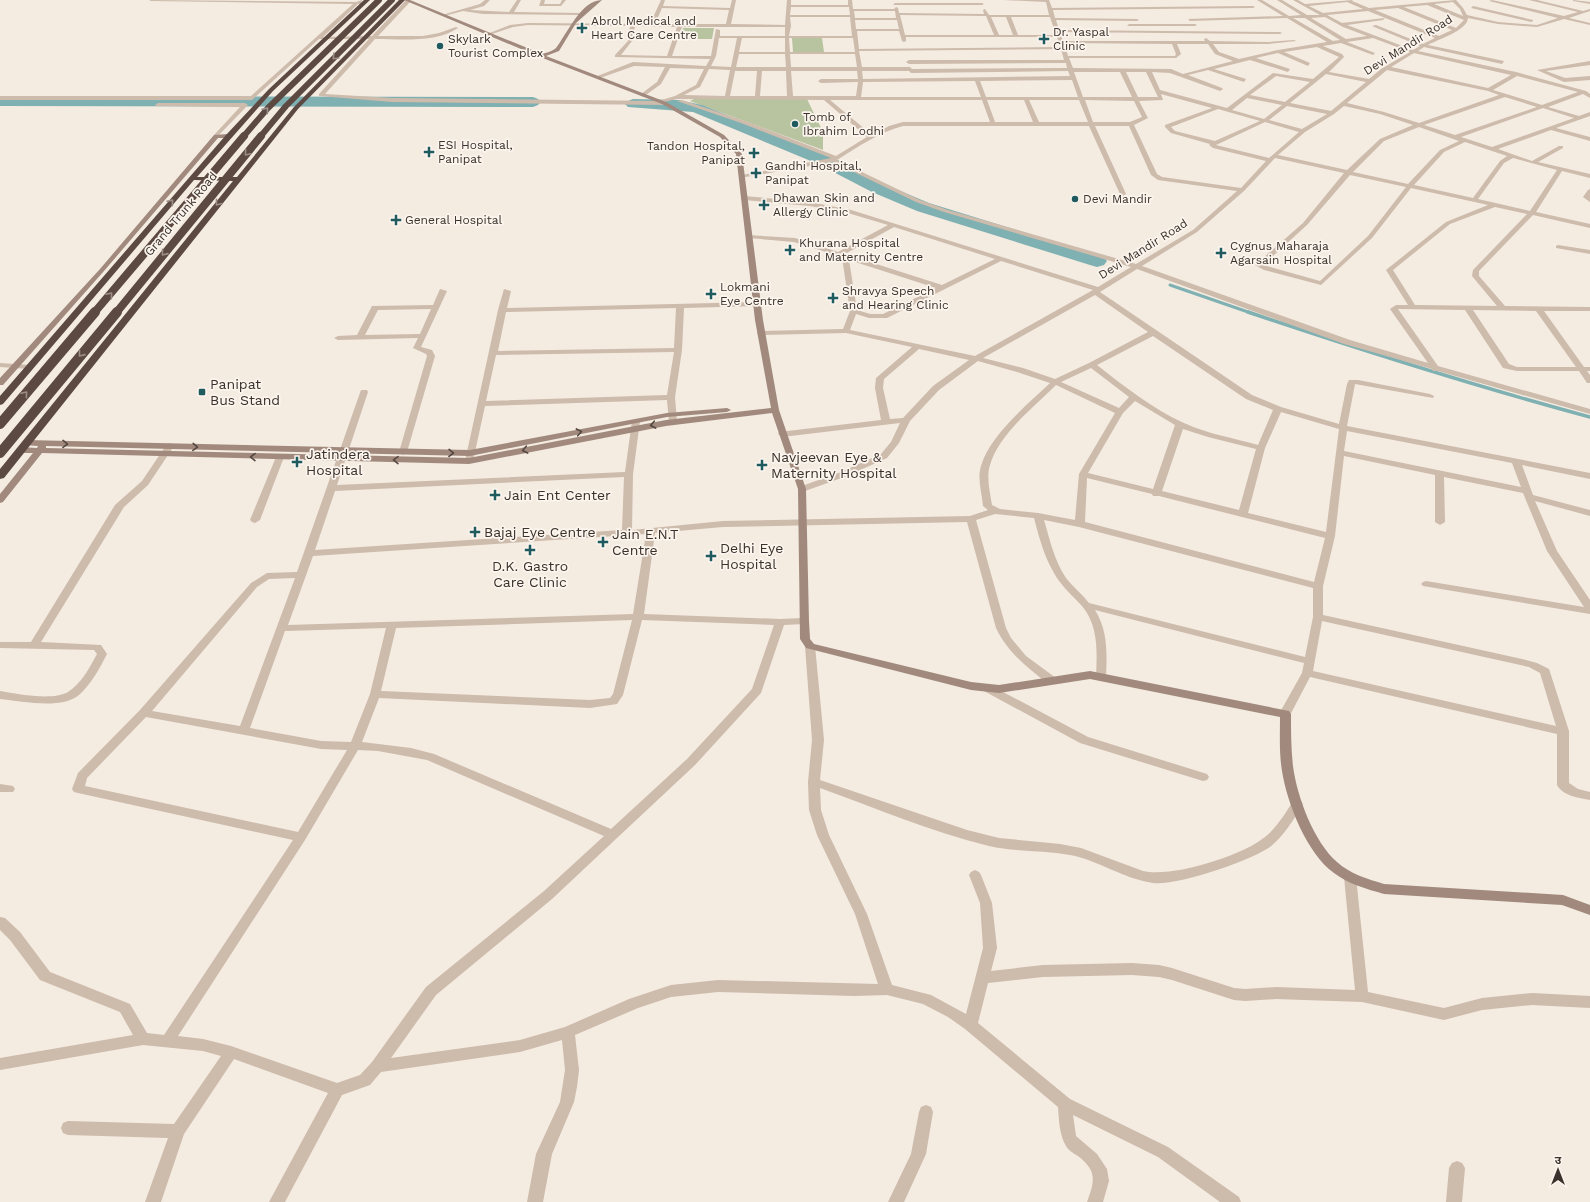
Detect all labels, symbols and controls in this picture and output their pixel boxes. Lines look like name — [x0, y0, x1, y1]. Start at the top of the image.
street label: Devi Mandir Road — [1361, 12, 1455, 78]
place label: Abrol Medical and Heart Care Centre — [591, 14, 697, 42]
marker: Abrol Medical and Heart Care Centre — [576, 22, 588, 34]
place label: Dr. Yaspal Clinic — [1053, 25, 1110, 53]
place label: Skylark Tourist Complex — [448, 32, 543, 60]
marker: Dr. Yaspal Clinic — [1038, 33, 1050, 45]
marker: Skylark Tourist Complex — [435, 41, 445, 51]
one-way arrow — [332, 53, 339, 60]
one-way arrow — [261, 108, 268, 115]
place label: Tomb of Ibrahim Lodhi — [803, 110, 884, 138]
marker: Tomb of Ibrahim Lodhi — [790, 119, 800, 129]
place label: ESI Hospital, Panipat — [438, 138, 513, 166]
place label: Tandon Hospital, Panipat — [647, 139, 745, 167]
marker: ESI Hospital, Panipat — [423, 146, 435, 158]
marker: Tandon Hospital, Panipat — [748, 147, 760, 159]
one-way arrow — [244, 149, 251, 156]
place label: Gandhi Hospital, Panipat — [765, 159, 862, 187]
marker: Gandhi Hospital, Panipat — [750, 167, 762, 179]
street label: Grand Trunk Road — [142, 169, 220, 259]
place label: Dhawan Skin and Allergy Clinic — [773, 191, 875, 219]
place label: Devi Mandir — [1083, 192, 1152, 206]
marker: Devi Mandir — [1070, 194, 1080, 204]
one-way arrow — [216, 199, 223, 206]
marker: Dhawan Skin and Allergy Clinic — [758, 199, 770, 211]
one-way arrow — [167, 200, 174, 207]
place label: General Hospital — [405, 213, 503, 227]
marker: General Hospital — [390, 214, 402, 226]
street label: Devi Mandir Road — [1096, 216, 1190, 282]
place label: Khurana Hospital and Maternity Centre — [799, 236, 923, 264]
place label: Cygnus Maharaja Agarsain Hospital — [1230, 239, 1332, 267]
marker: Khurana Hospital and Maternity Centre — [784, 244, 796, 256]
marker: Cygnus Maharaja Agarsain Hospital — [1215, 247, 1227, 259]
one-way arrow — [161, 249, 168, 256]
place label: Lokmani Eye Centre — [720, 280, 784, 308]
place label: Shravya Speech and Hearing Clinic — [842, 284, 949, 312]
marker: Lokmani Eye Centre — [705, 288, 717, 300]
marker: Shravya Speech and Hearing Clinic — [827, 292, 839, 304]
one-way arrow — [105, 293, 112, 300]
one-way arrow — [79, 349, 86, 356]
place label: Panipat Bus Stand — [210, 376, 280, 408]
marker: Panipat Bus Stand — [197, 387, 207, 397]
one-way arrow — [21, 392, 28, 399]
one-way arrow — [650, 420, 656, 429]
one-way arrow — [576, 428, 582, 436]
one-way arrow — [62, 440, 68, 448]
one-way arrow — [192, 442, 198, 451]
place label: Jatindera Hospital — [306, 446, 370, 478]
one-way arrow — [522, 446, 528, 454]
one-way arrow — [448, 449, 454, 457]
place label: Navjeevan Eye & Maternity Hospital — [771, 449, 897, 481]
one-way arrow — [250, 452, 256, 461]
marker: Jatindera Hospital — [291, 456, 303, 468]
one-way arrow — [393, 456, 399, 464]
marker: Navjeevan Eye & Maternity Hospital — [756, 459, 768, 471]
place label: Jain Ent Center — [504, 487, 611, 503]
marker: Jain Ent Center — [489, 489, 501, 501]
place label: Bajaj Eye Centre — [484, 524, 595, 540]
marker: Bajaj Eye Centre — [469, 526, 481, 538]
place label: Jain E.N.T Centre — [612, 526, 679, 558]
marker: Jain E.N.T Centre — [597, 536, 609, 548]
place label: Delhi Eye Hospital — [720, 540, 783, 572]
marker: D.K. Gastro Care Clinic — [524, 544, 536, 556]
marker: Delhi Eye Hospital — [705, 550, 717, 562]
place label: D.K. Gastro Care Clinic — [492, 558, 568, 590]
north arrow — [1538, 1150, 1578, 1190]
text: उ — [1555, 1154, 1562, 1167]

